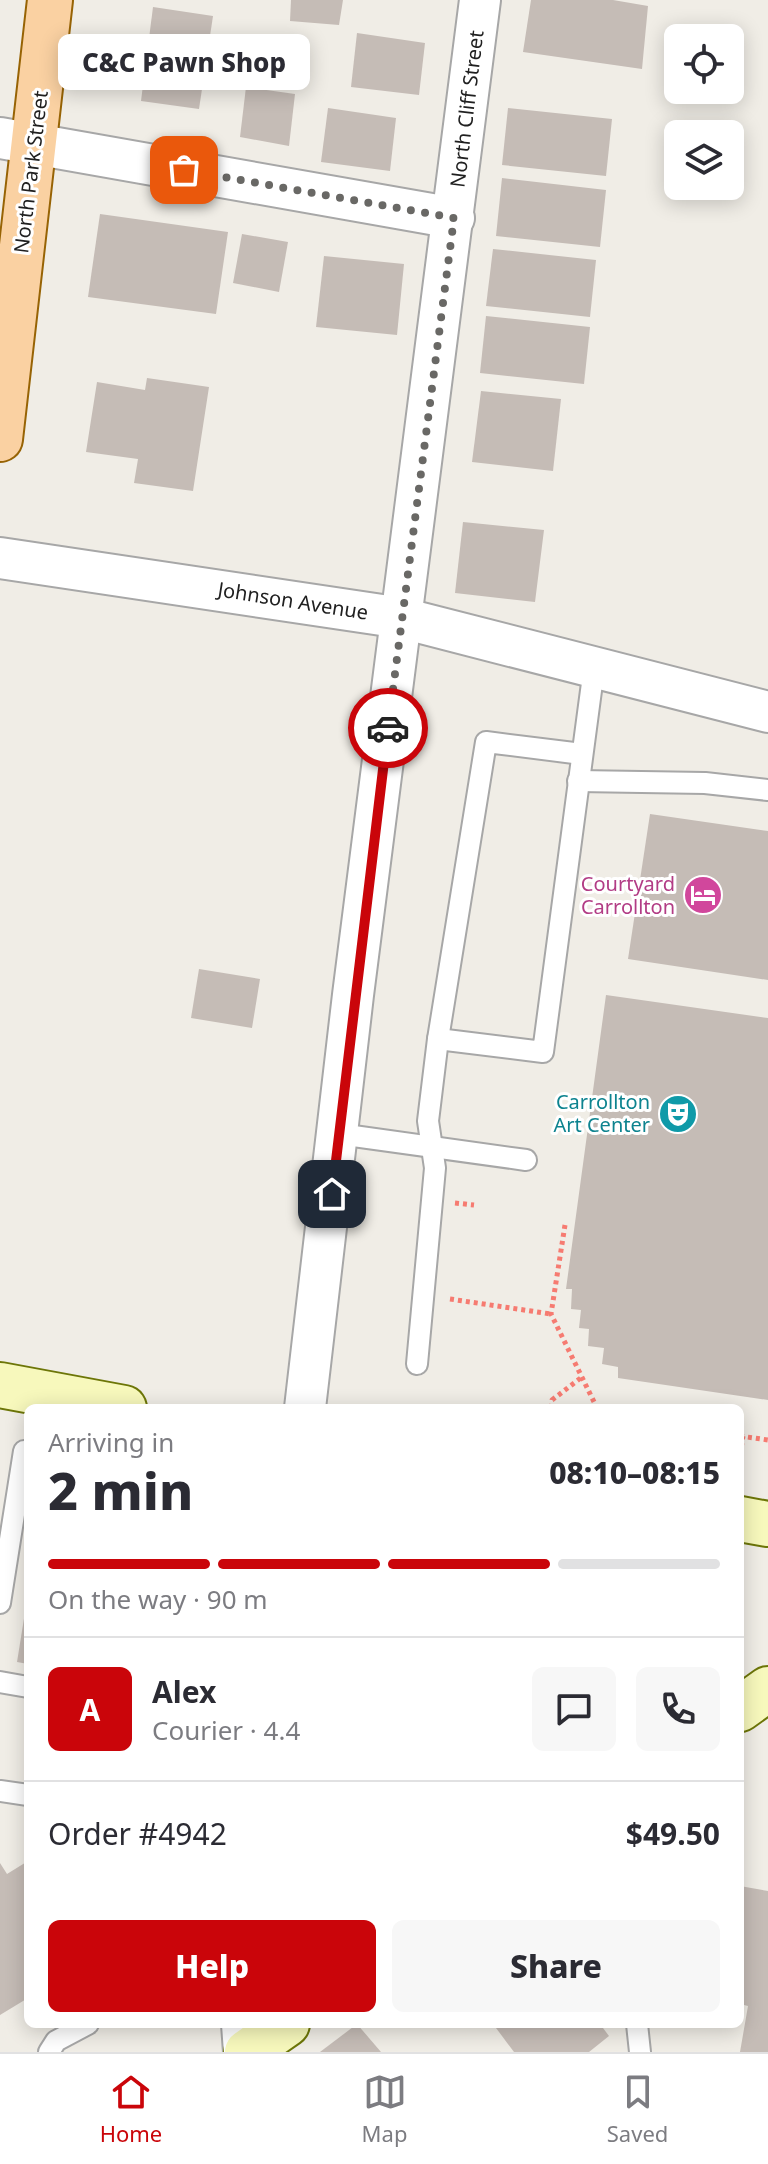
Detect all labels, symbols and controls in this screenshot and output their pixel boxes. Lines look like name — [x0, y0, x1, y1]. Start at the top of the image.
map controls — [664, 24, 744, 200]
button: locate — [664, 24, 744, 104]
street label: North Cliff Street — [443, 29, 490, 189]
callout: C&C Pawn Shop — [58, 34, 310, 90]
text: C&C Pawn Shop — [82, 44, 286, 80]
street label: North Park Street — [7, 89, 54, 255]
button: layers — [664, 120, 744, 200]
pin — [150, 136, 218, 204]
icon: bag — [162, 148, 206, 192]
street label: Johnson Avenue — [214, 575, 370, 626]
courier — [348, 688, 428, 768]
icon: car — [366, 706, 410, 750]
place label: Courtyard Carrollton — [581, 870, 675, 920]
hotel icon: Courtyard Carrollton — [682, 874, 724, 916]
place label: Carrollton Art Center — [554, 1088, 650, 1138]
theatre icon: Carrollton Art Center — [657, 1093, 699, 1135]
pin — [298, 1160, 366, 1228]
icon: home — [310, 1172, 354, 1216]
text: Arriving in — [48, 1424, 174, 1460]
text: 08:10–08:15 — [549, 1452, 720, 1493]
text: 2 min — [48, 1454, 193, 1525]
text: On the way · 90 m — [48, 1581, 268, 1617]
button: chat — [532, 1667, 616, 1751]
button: phone — [636, 1667, 720, 1751]
text: Alex — [152, 1671, 216, 1712]
text: A — [80, 1689, 100, 1730]
text: Courier · 4.4 — [152, 1712, 300, 1748]
text: Order #4942 — [48, 1813, 227, 1854]
text: $49.50 — [626, 1813, 720, 1854]
button: Help — [48, 1920, 376, 2012]
button: Share — [392, 1920, 720, 2012]
tab: Home — [100, 2070, 162, 2148]
tab: Map — [362, 2070, 407, 2148]
tab: Saved — [607, 2070, 668, 2148]

